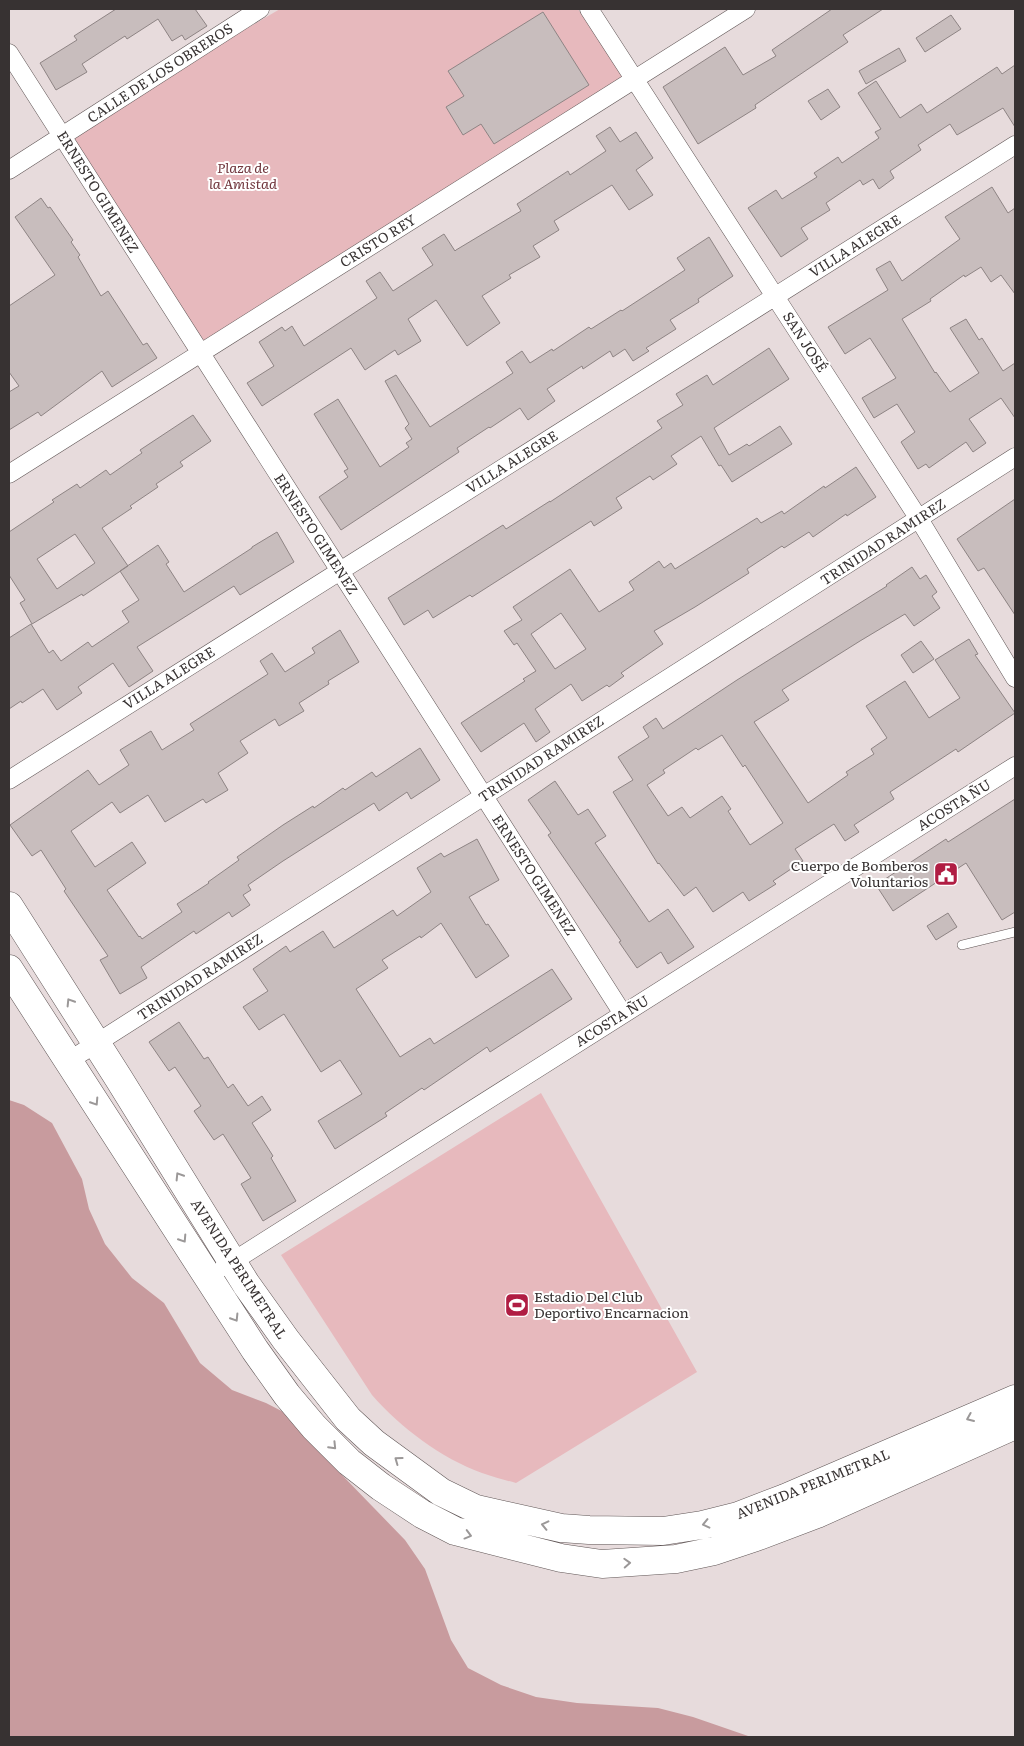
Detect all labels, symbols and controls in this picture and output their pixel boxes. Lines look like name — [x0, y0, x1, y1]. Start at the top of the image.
street label: CALLE DE LOS OBREROS — [83, 18, 236, 127]
street label: ERNESTO GIMENEZ — [53, 127, 145, 256]
park label: Plaza de la Amistad — [209, 157, 277, 193]
street label: CRISTO REY — [336, 209, 419, 271]
street label: VILLA ALEGRE — [805, 209, 904, 281]
street label: SAN JOSÉ — [779, 307, 833, 376]
street label: VILLA ALEGRE — [462, 425, 561, 497]
street label: ERNESTO GIMENEZ — [270, 469, 363, 598]
street label: TRINIDAD RAMIREZ — [816, 493, 949, 589]
street label: VILLA ALEGRE — [119, 641, 218, 713]
street label: TRINIDAD RAMIREZ — [474, 710, 607, 806]
street label: ACOSTA ÑU — [913, 774, 994, 835]
street label: ERNESTO GIMENEZ — [488, 810, 581, 939]
place label: Cuerpo de Bomberos Voluntarios — [791, 855, 928, 891]
public building icon: Cuerpo de Bomberos Voluntarios — [933, 861, 959, 887]
street label: TRINIDAD RAMIREZ — [133, 928, 266, 1024]
street label: ACOSTA ÑU — [571, 990, 652, 1051]
one-way arrow — [66, 999, 76, 1008]
one-way arrow — [89, 1096, 98, 1105]
one-way arrow — [176, 1172, 186, 1181]
street label: AVENIDA PERIMETRAL — [187, 1194, 293, 1343]
one-way arrow — [177, 1233, 186, 1242]
place label: Estadio Del Club Deportivo Encarnacion — [534, 1286, 689, 1322]
sports icon: Estadio Del Club Deportivo Encarnacion — [504, 1292, 530, 1318]
one-way arrow — [229, 1312, 238, 1321]
one-way arrow — [966, 1412, 975, 1423]
one-way arrow — [328, 1441, 337, 1450]
street label: AVENIDA PERIMETRAL — [733, 1443, 892, 1523]
one-way arrow — [395, 1458, 404, 1466]
one-way arrow — [702, 1518, 711, 1529]
one-way arrow — [540, 1520, 549, 1531]
one-way arrow — [464, 1529, 472, 1539]
one-way arrow — [623, 1557, 631, 1568]

